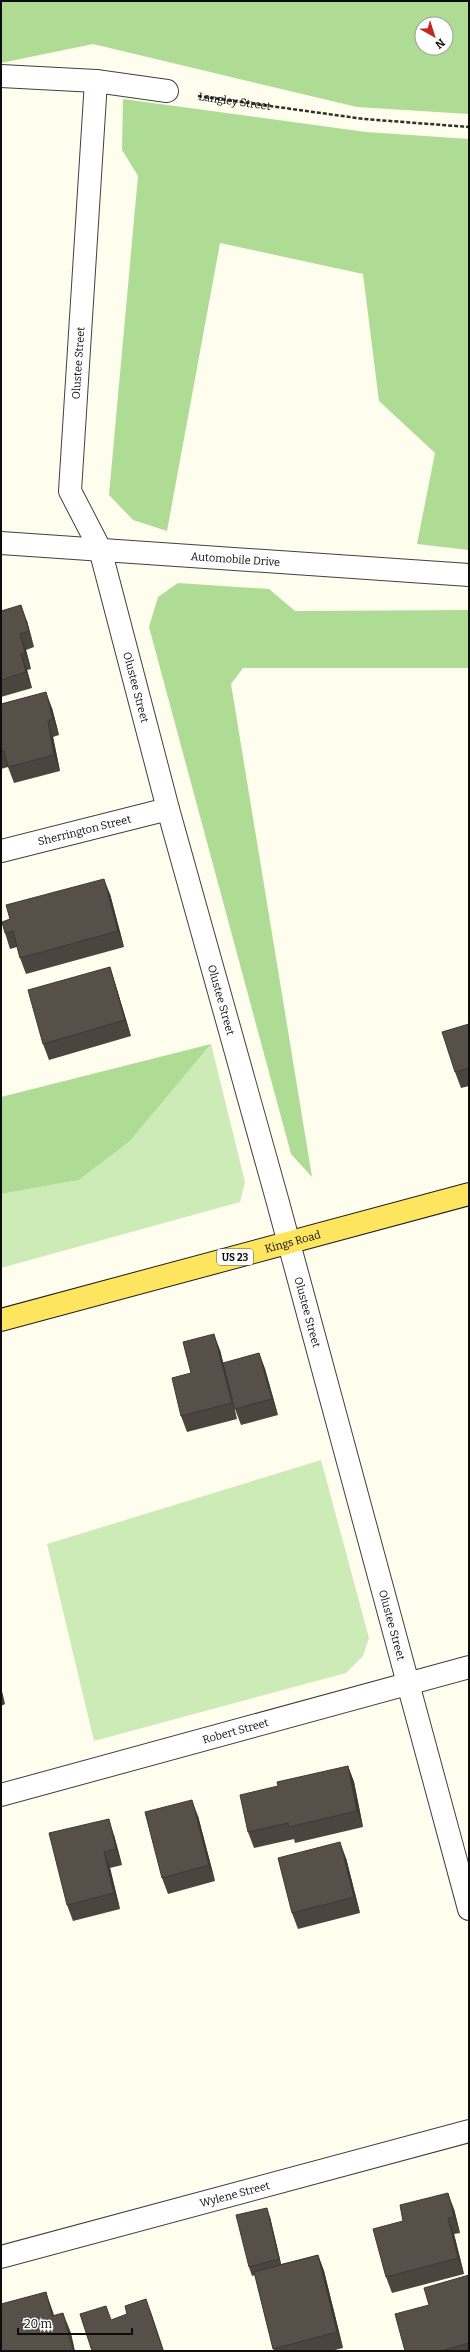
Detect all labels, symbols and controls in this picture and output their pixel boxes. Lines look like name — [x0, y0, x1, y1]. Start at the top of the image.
north arrow — [414, 16, 454, 56]
text: N — [432, 36, 447, 51]
street label: Langley Street — [198, 90, 272, 113]
street label: Olustee Street — [69, 326, 88, 400]
street label: Automobile Drive — [190, 550, 281, 569]
street label: Olustee Street — [120, 651, 151, 724]
street label: Sherrington Street — [37, 813, 133, 848]
street label: Olustee Street — [205, 963, 237, 1037]
street label: Kings Road — [263, 1228, 323, 1256]
road number: US 23 — [217, 1249, 253, 1265]
street label: Olustee Street — [291, 1276, 323, 1349]
street label: Olustee Street — [376, 1588, 407, 1662]
street label: Robert Street — [201, 1716, 270, 1747]
street label: Wylene Street — [198, 2179, 271, 2210]
scale bar — [18, 2310, 132, 2336]
text: 20 m — [24, 2317, 53, 2331]

